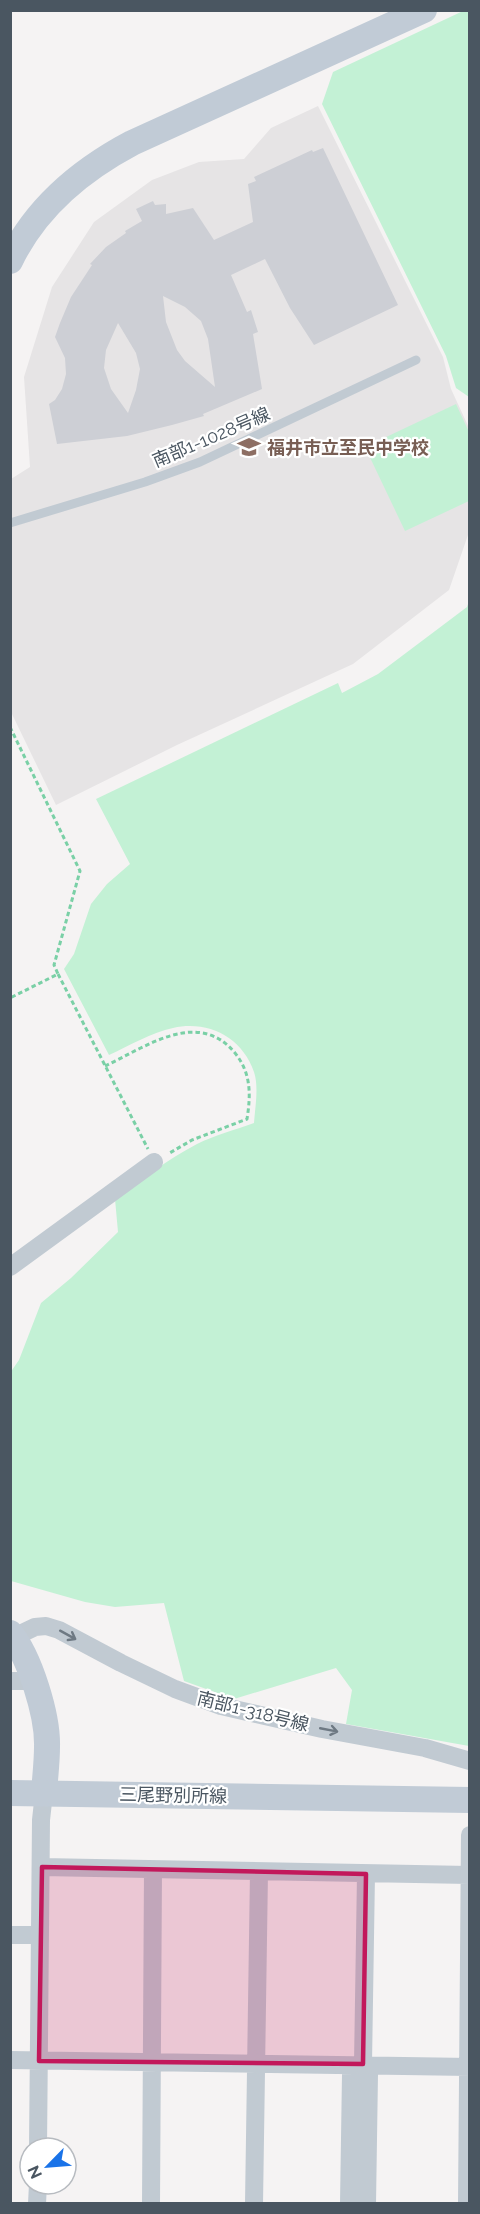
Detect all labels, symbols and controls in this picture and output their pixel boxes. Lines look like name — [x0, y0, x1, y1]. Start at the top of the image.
street label: 南部1-1028号線 — [149, 403, 273, 471]
school or university icon: 福井市立至民中学校 — [236, 434, 262, 460]
place label: 福井市立至民中学校 — [267, 437, 429, 458]
one-way arrow — [59, 1630, 77, 1641]
street label: 南部1-318号線 — [195, 1687, 311, 1735]
one-way arrow — [318, 1725, 338, 1736]
street label: 三尾野別所線 — [119, 1784, 227, 1806]
north arrow — [18, 2136, 78, 2196]
text: N — [24, 2163, 46, 2182]

